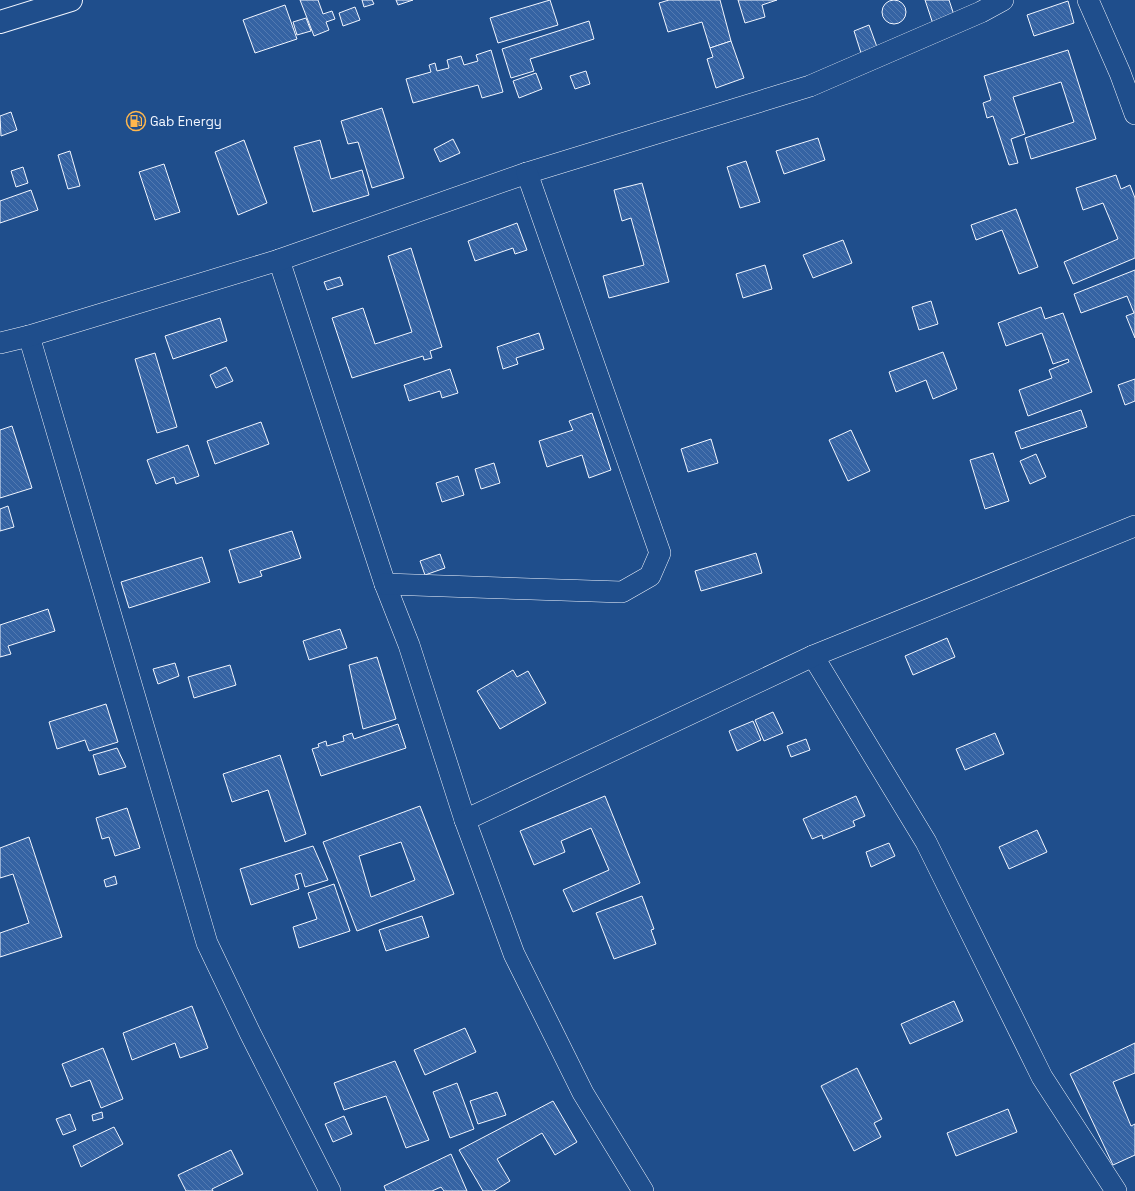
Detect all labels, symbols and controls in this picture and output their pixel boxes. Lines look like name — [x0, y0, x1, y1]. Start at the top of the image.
fuel station icon: Gab Energy — [125, 110, 147, 132]
place label: Gab Energy — [150, 113, 222, 130]

